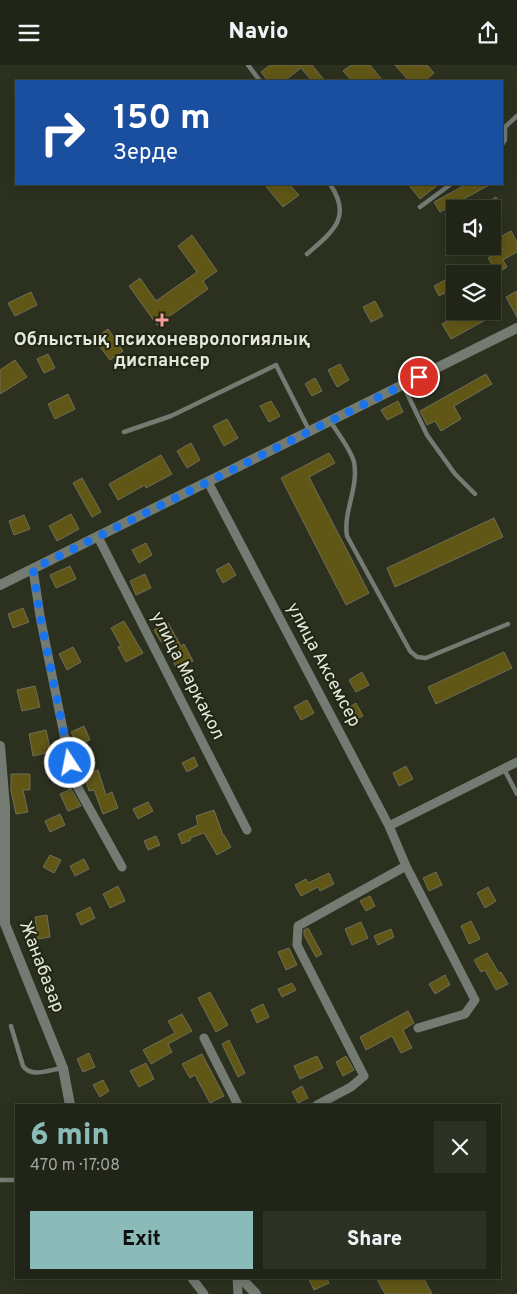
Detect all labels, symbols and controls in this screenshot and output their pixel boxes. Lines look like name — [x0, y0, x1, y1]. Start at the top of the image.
icon: menu — [15, 19, 43, 47]
text: Navio — [229, 19, 288, 46]
icon: share — [474, 19, 502, 47]
text: 150 m — [113, 97, 211, 141]
icon: right — [30, 100, 95, 165]
text: Зерде — [113, 140, 178, 167]
map controls — [446, 200, 501, 320]
button: sound — [446, 200, 501, 255]
button: layers — [446, 265, 501, 320]
marker: Облыстық психоневрологиялық диспансер — [155, 313, 169, 327]
place label: Облыстық психоневрологиялық диспансер — [14, 329, 310, 373]
pin — [398, 356, 440, 398]
icon: arrive — [405, 363, 433, 391]
street label: улица Аксемсер — [280, 599, 366, 731]
street label: улица Маркакол — [145, 608, 229, 744]
position arrow — [43, 736, 95, 788]
street label: Жанабазар — [13, 918, 69, 1016]
text: 6 min — [30, 1118, 110, 1155]
button: close — [434, 1121, 486, 1173]
text: 470 m · 17:08 — [30, 1156, 120, 1176]
button: Exit — [30, 1211, 253, 1269]
button: Share — [263, 1211, 486, 1269]

